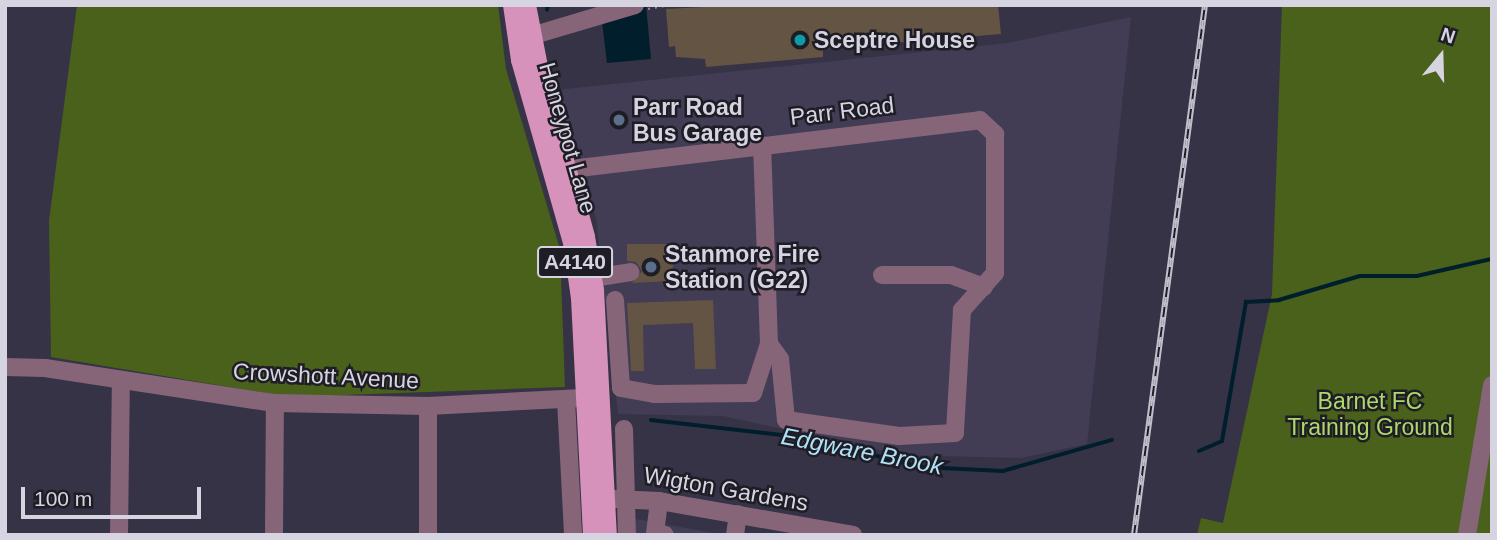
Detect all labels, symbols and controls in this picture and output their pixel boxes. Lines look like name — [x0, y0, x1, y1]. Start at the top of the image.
north arrow — [1406, 21, 1476, 91]
text: N — [1438, 24, 1458, 48]
place label: Sceptre House — [814, 26, 975, 54]
marker: Sceptre House — [792, 32, 808, 48]
street label: Honeypot Lane — [533, 59, 603, 217]
street label: Parr Road — [788, 91, 896, 131]
place label: Parr Road Bus Garage — [633, 93, 762, 147]
marker: Parr Road Bus Garage — [611, 112, 627, 128]
place label: Stanmore Fire Station (G22) — [665, 240, 820, 294]
road number: A4140 — [536, 244, 614, 280]
marker: Stanmore Fire Station (G22) — [643, 259, 659, 275]
street label: Crowshott Avenue — [232, 357, 420, 395]
park label: Barnet FC Training Ground — [1287, 387, 1453, 441]
water label: Edgware Brook — [779, 421, 945, 481]
street label: Wigton Gardens — [642, 461, 810, 517]
scale bar — [24, 474, 205, 518]
text: 100 m — [34, 487, 92, 510]

